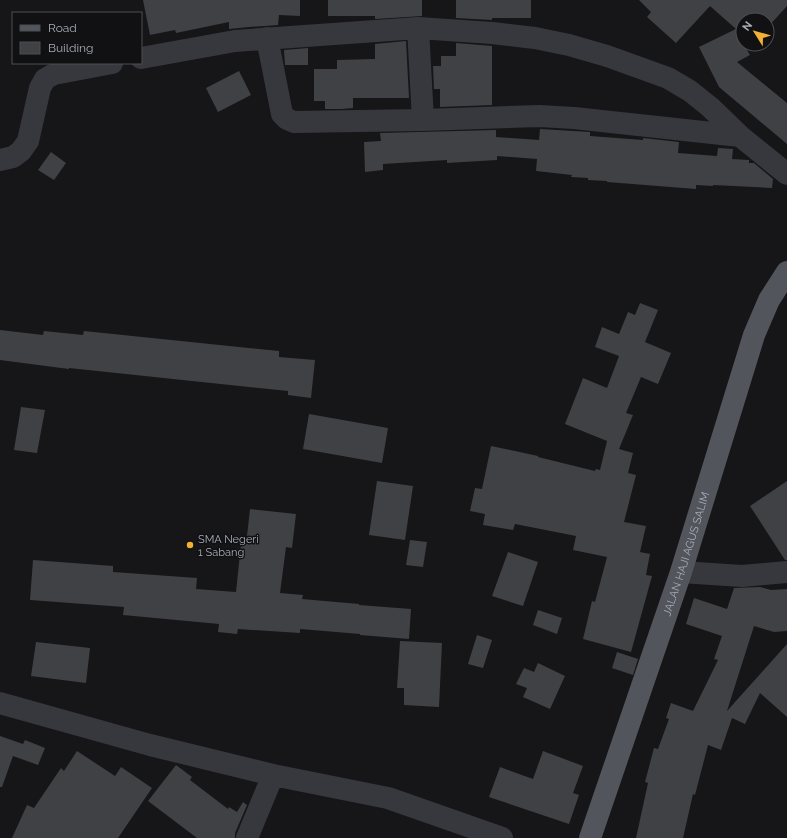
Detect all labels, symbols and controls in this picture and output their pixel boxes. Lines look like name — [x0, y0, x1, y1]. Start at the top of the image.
legend — [12, 12, 142, 64]
north arrow — [735, 12, 775, 52]
text: N — [740, 19, 755, 34]
text: Road — [48, 21, 77, 35]
text: Building — [48, 41, 94, 55]
street label: JALAN HAJI AGUS SALIM — [660, 490, 712, 617]
place label: SMA Negeri 1 Sabang — [198, 533, 259, 559]
marker: SMA Negeri 1 Sabang — [185, 540, 195, 550]

